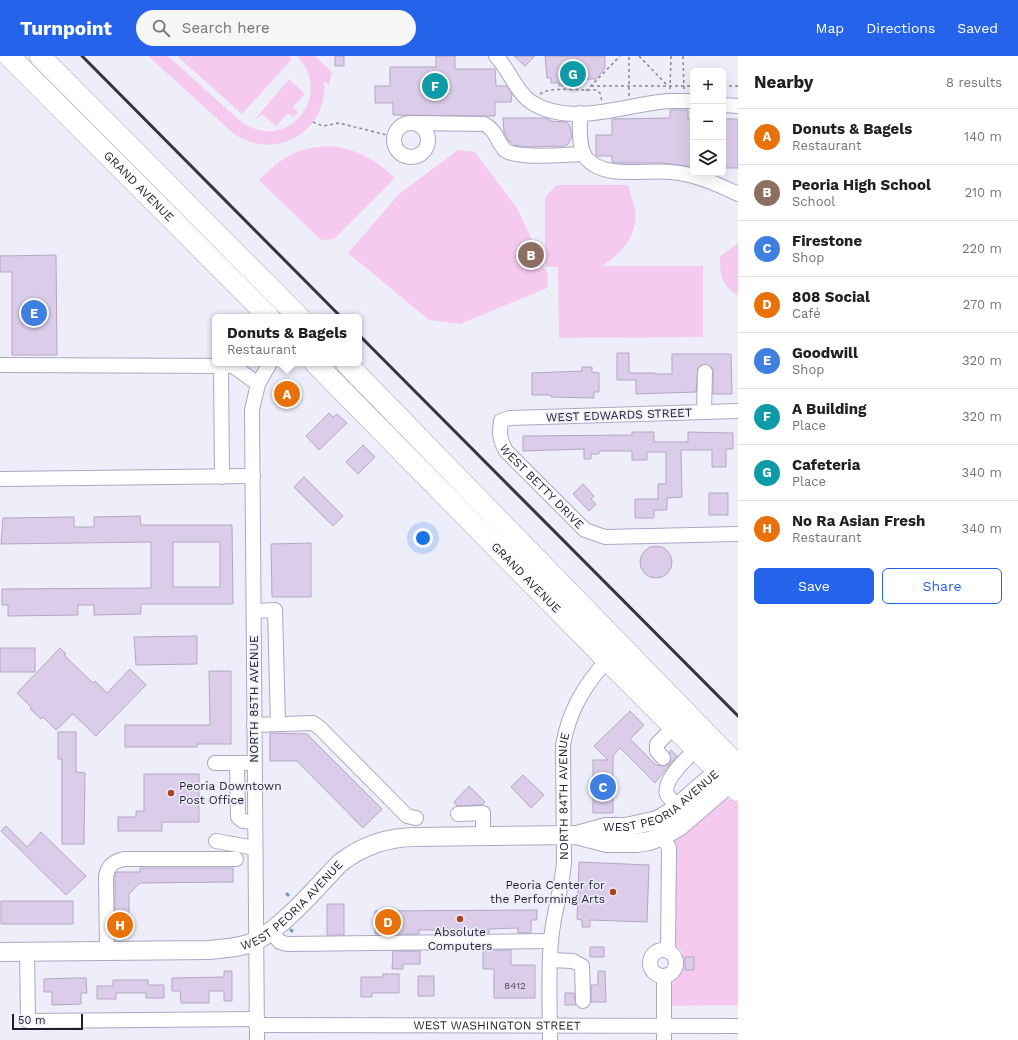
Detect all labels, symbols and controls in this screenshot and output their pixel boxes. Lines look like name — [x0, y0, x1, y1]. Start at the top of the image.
search box — [136, 10, 416, 46]
text: Turnpoint — [20, 17, 112, 40]
icon: search — [150, 17, 172, 39]
text: Search here — [182, 19, 270, 37]
text: Map — [816, 20, 844, 36]
text: Directions — [866, 20, 935, 36]
text: Saved — [957, 20, 998, 36]
pin: G — [560, 59, 586, 89]
map controls — [690, 68, 726, 176]
button: + — [690, 68, 726, 104]
pin: F — [422, 71, 448, 101]
text: Nearby — [754, 72, 813, 92]
text: 8 results — [946, 75, 1002, 90]
button: − — [690, 104, 726, 140]
text: Donuts & Bagels — [792, 120, 912, 138]
text: A — [763, 129, 771, 144]
text: 140 m — [964, 129, 1002, 144]
text: Restaurant — [792, 138, 862, 153]
button: layers — [690, 140, 726, 176]
street label: GRAND AVENUE — [101, 148, 177, 225]
text: Peoria High School — [792, 176, 931, 194]
text: B — [763, 185, 771, 200]
text: 210 m — [964, 185, 1002, 200]
text: School — [792, 194, 835, 209]
text: Firestone — [792, 232, 862, 250]
pin: B — [518, 240, 544, 270]
text: C — [763, 241, 771, 256]
text: 220 m — [962, 241, 1002, 256]
text: Shop — [792, 250, 824, 265]
text: 808 Social — [792, 288, 870, 306]
text: D — [762, 297, 772, 312]
text: 270 m — [963, 297, 1002, 312]
pin: E — [21, 298, 47, 328]
text: Café — [792, 306, 821, 321]
popup — [212, 314, 362, 366]
text: Donuts & Bagels — [227, 324, 347, 342]
text: Restaurant — [227, 342, 296, 357]
text: Goodwill — [792, 344, 858, 362]
text: E — [763, 353, 771, 368]
text: 320 m — [962, 353, 1002, 368]
text: Shop — [792, 362, 824, 377]
pin: A — [274, 379, 300, 409]
text: A Building — [792, 400, 866, 418]
street label: WEST EDWARDS STREET — [546, 405, 692, 425]
text: F — [763, 409, 771, 424]
text: 320 m — [962, 409, 1002, 424]
text: Place — [792, 418, 826, 433]
street label: WEST BETTY DRIVE — [497, 442, 587, 532]
text: Cafeteria — [792, 456, 860, 474]
text: G — [762, 465, 772, 480]
text: 340 m — [962, 465, 1002, 480]
text: Place — [792, 474, 826, 489]
text: No Ra Asian Fresh — [792, 512, 925, 530]
text: H — [762, 521, 772, 536]
text: 340 m — [962, 521, 1002, 536]
your location — [413, 528, 433, 548]
text: Restaurant — [792, 530, 862, 545]
street label: GRAND AVENUE — [488, 539, 564, 616]
button: Save — [754, 568, 874, 604]
button: Share — [882, 568, 1002, 604]
street label: NORTH 85TH AVENUE — [247, 635, 261, 763]
street label: NORTH 84TH AVENUE — [555, 731, 573, 860]
street label: WEST PEORIA AVENUE — [603, 767, 722, 834]
pin: C — [590, 772, 616, 802]
place label: Peoria Downtown Post Office — [179, 779, 282, 807]
marker: Peoria Downtown Post Office — [166, 788, 176, 798]
street label: WEST PEORIA AVENUE — [239, 857, 346, 953]
place label: Peoria Center for the Performing Arts — [490, 878, 605, 906]
marker: Peoria Center for the Performing Arts — [608, 887, 618, 897]
pin: D — [375, 907, 401, 937]
pin: H — [107, 910, 133, 940]
marker: Absolute Computers — [455, 914, 465, 924]
place label: Absolute Computers — [428, 925, 492, 953]
house number: 8412 — [504, 980, 526, 991]
scale bar — [12, 1012, 83, 1031]
text: 50 m — [18, 1014, 45, 1027]
street label: WEST WASHINGTON STREET — [413, 1018, 581, 1033]

